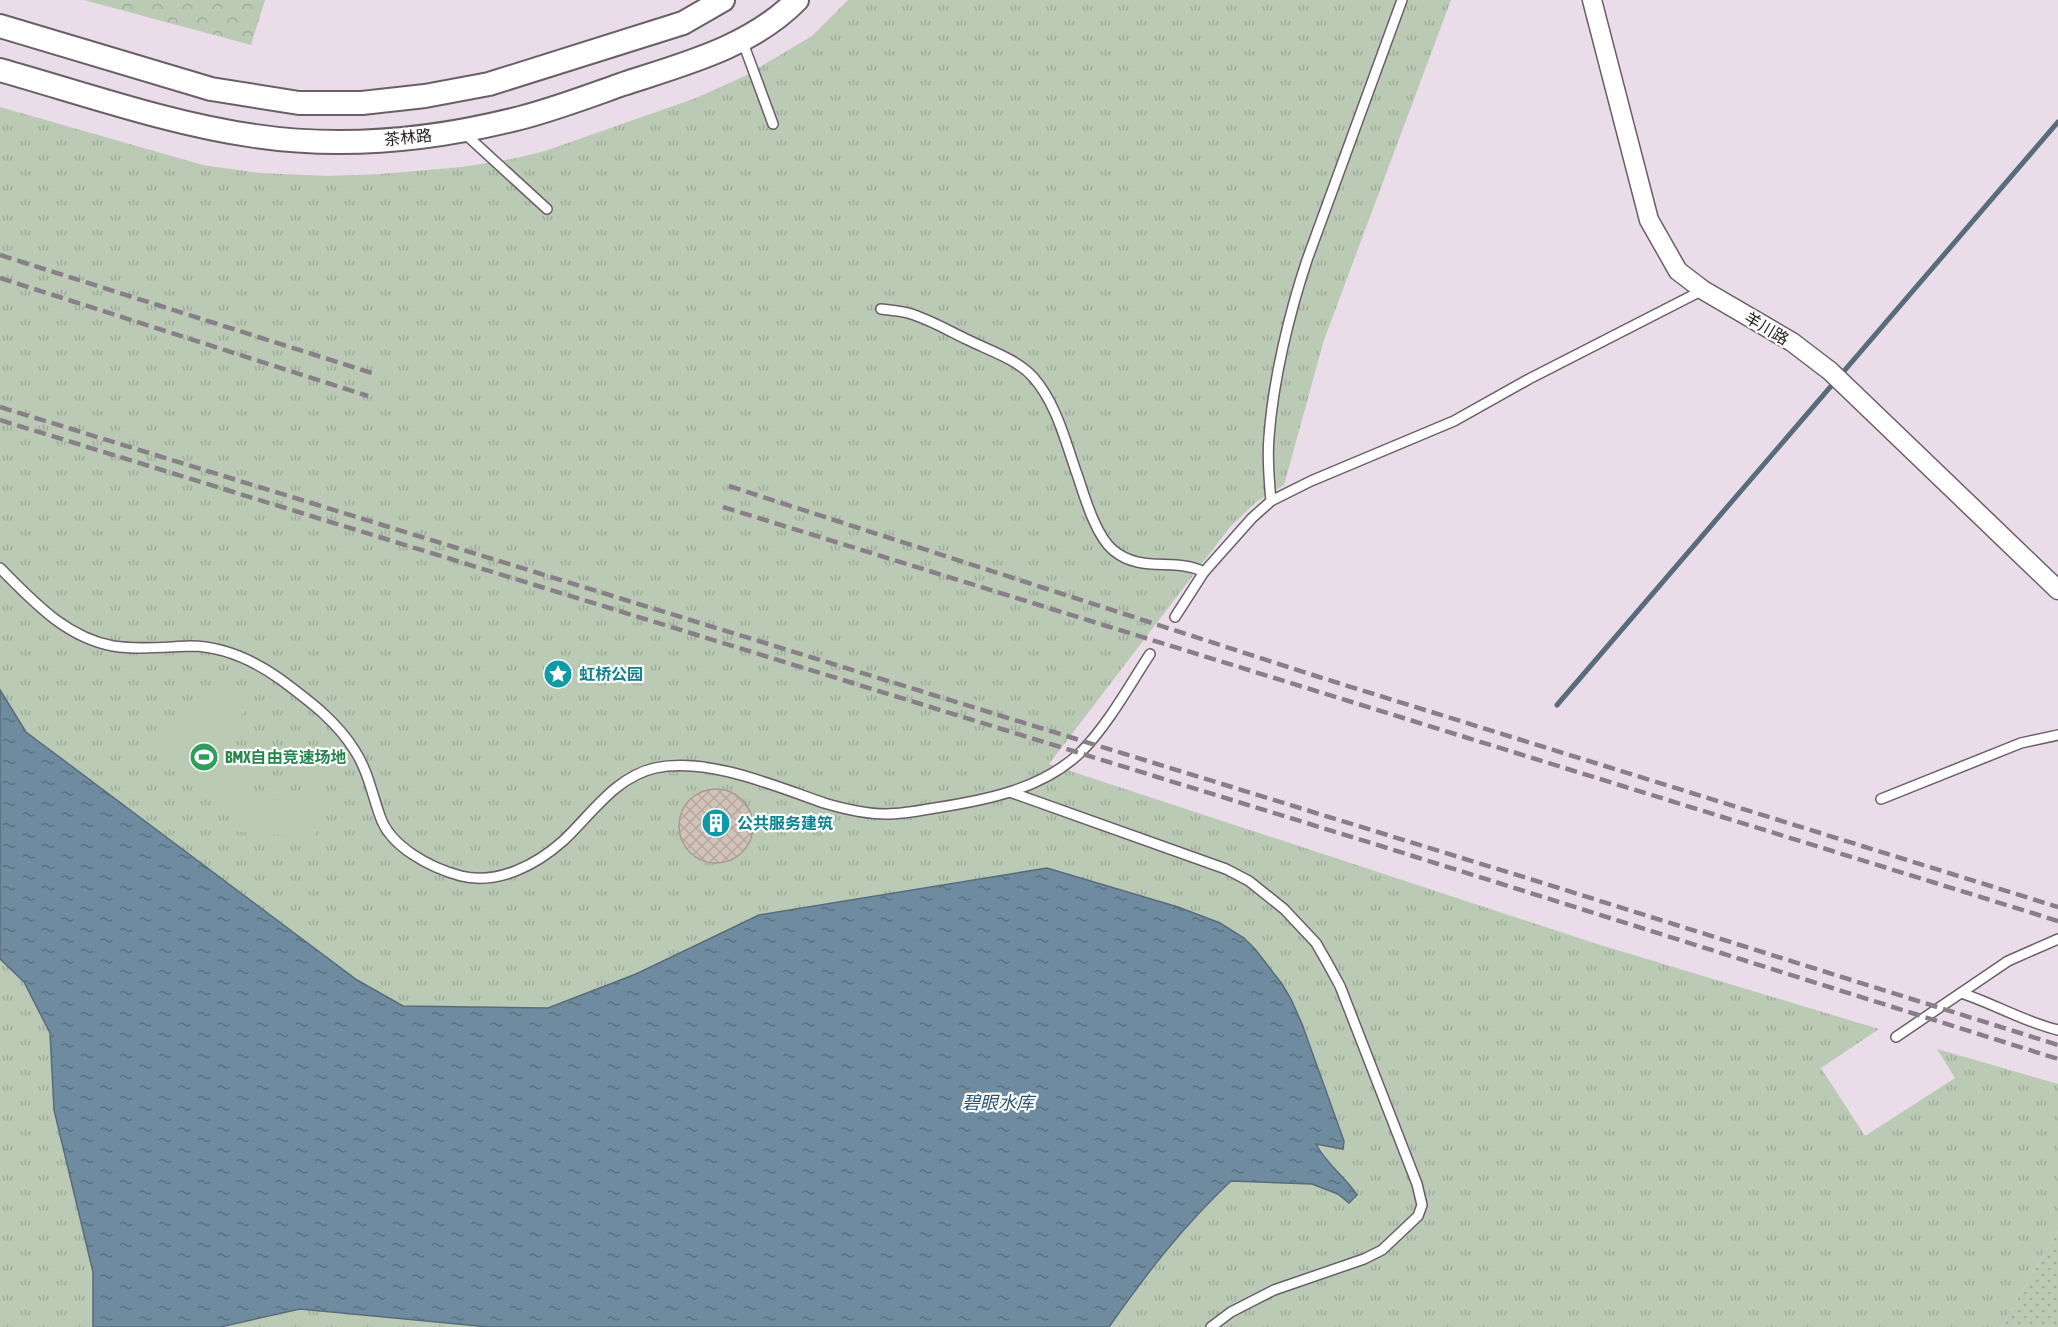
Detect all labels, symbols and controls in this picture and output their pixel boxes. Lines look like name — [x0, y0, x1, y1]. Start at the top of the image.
street label: 茶林路 — [383, 126, 433, 148]
street label: 羊川路 — [1742, 308, 1792, 348]
place icon: 虹桥公园 — [542, 658, 574, 690]
place label: 虹桥公园 — [579, 665, 643, 683]
sports icon: BMX自由竞速场地 — [188, 741, 220, 773]
place label: BMX自由竞速场地 — [225, 748, 347, 766]
building icon: 公共服务建筑 — [700, 807, 732, 839]
place label: 公共服务建筑 — [737, 814, 833, 832]
water label: 碧眼水库 — [962, 1092, 1037, 1113]

